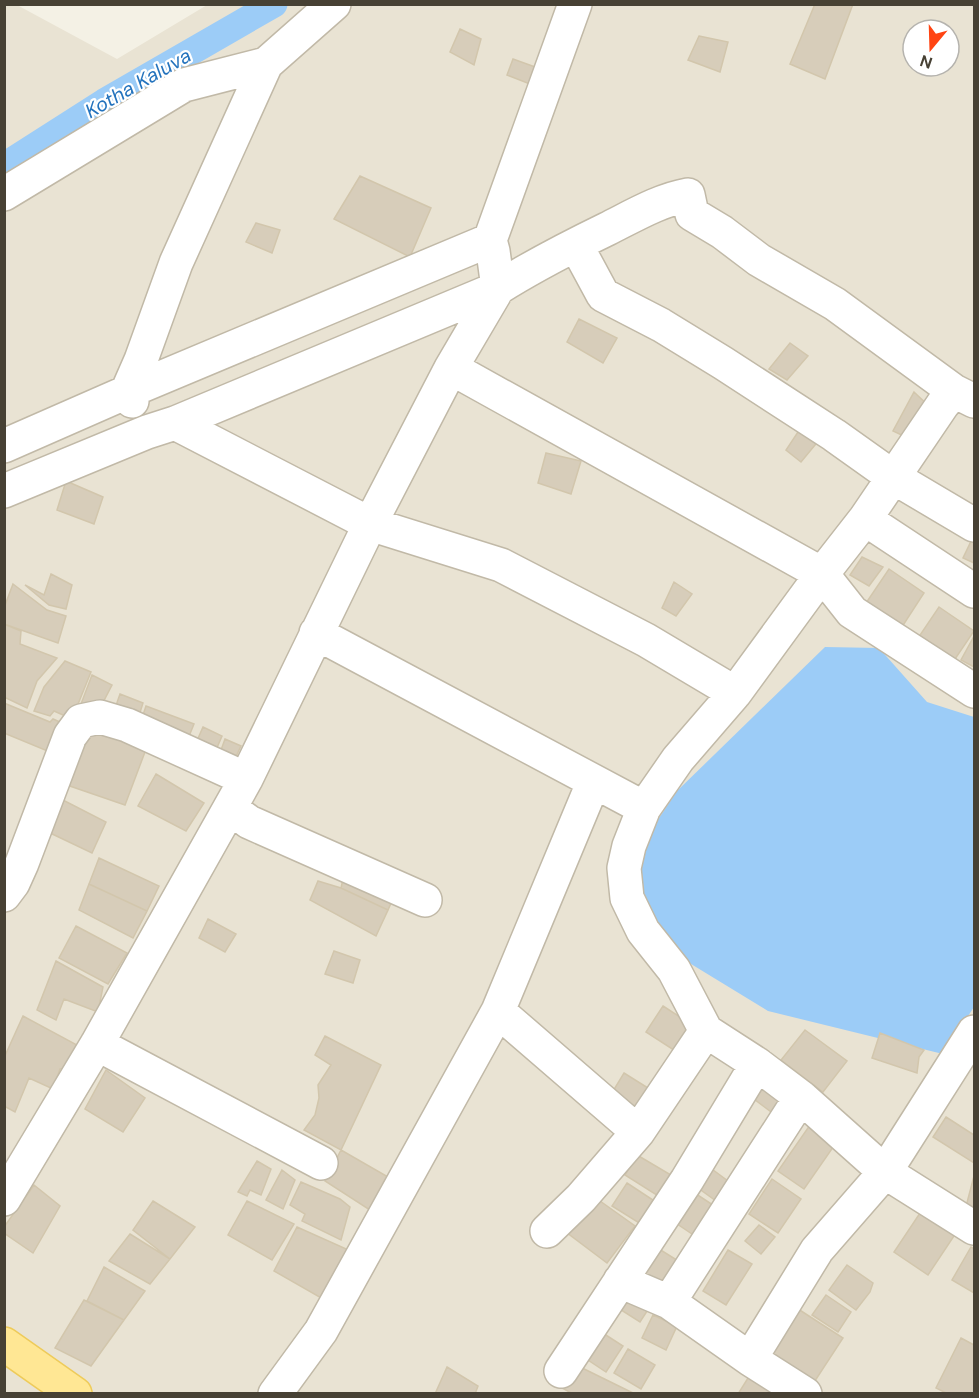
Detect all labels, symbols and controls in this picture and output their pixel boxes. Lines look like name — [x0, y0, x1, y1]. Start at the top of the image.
north arrow — [901, 18, 961, 78]
water label: Kotha Kaluva — [80, 42, 196, 124]
text: N — [917, 50, 935, 74]

